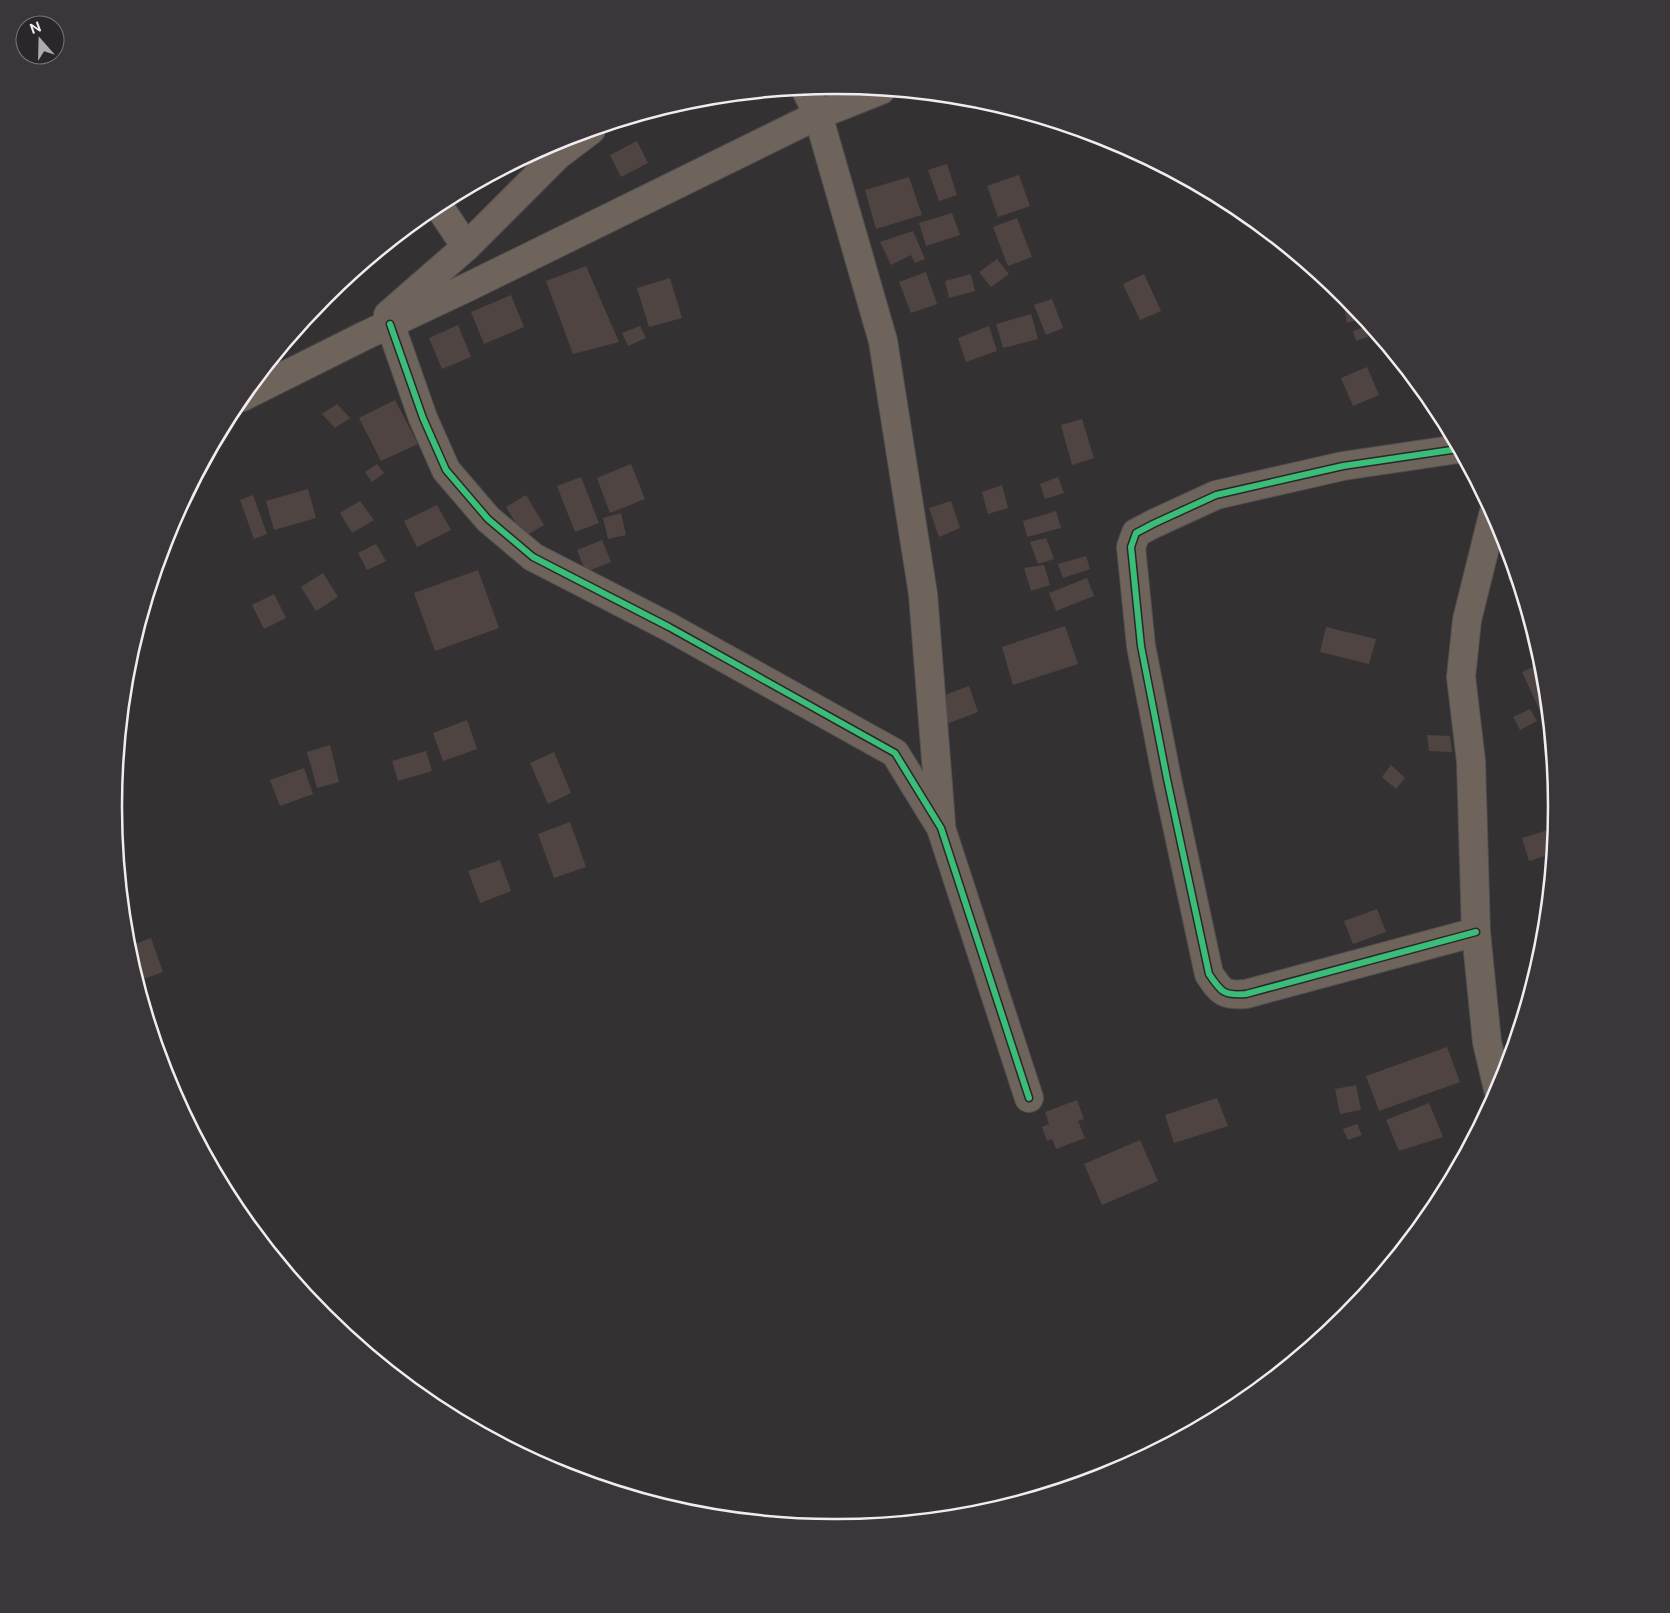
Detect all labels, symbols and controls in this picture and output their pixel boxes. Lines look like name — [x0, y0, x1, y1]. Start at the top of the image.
north arrow — [15, 15, 65, 65]
text: N — [28, 18, 43, 37]

